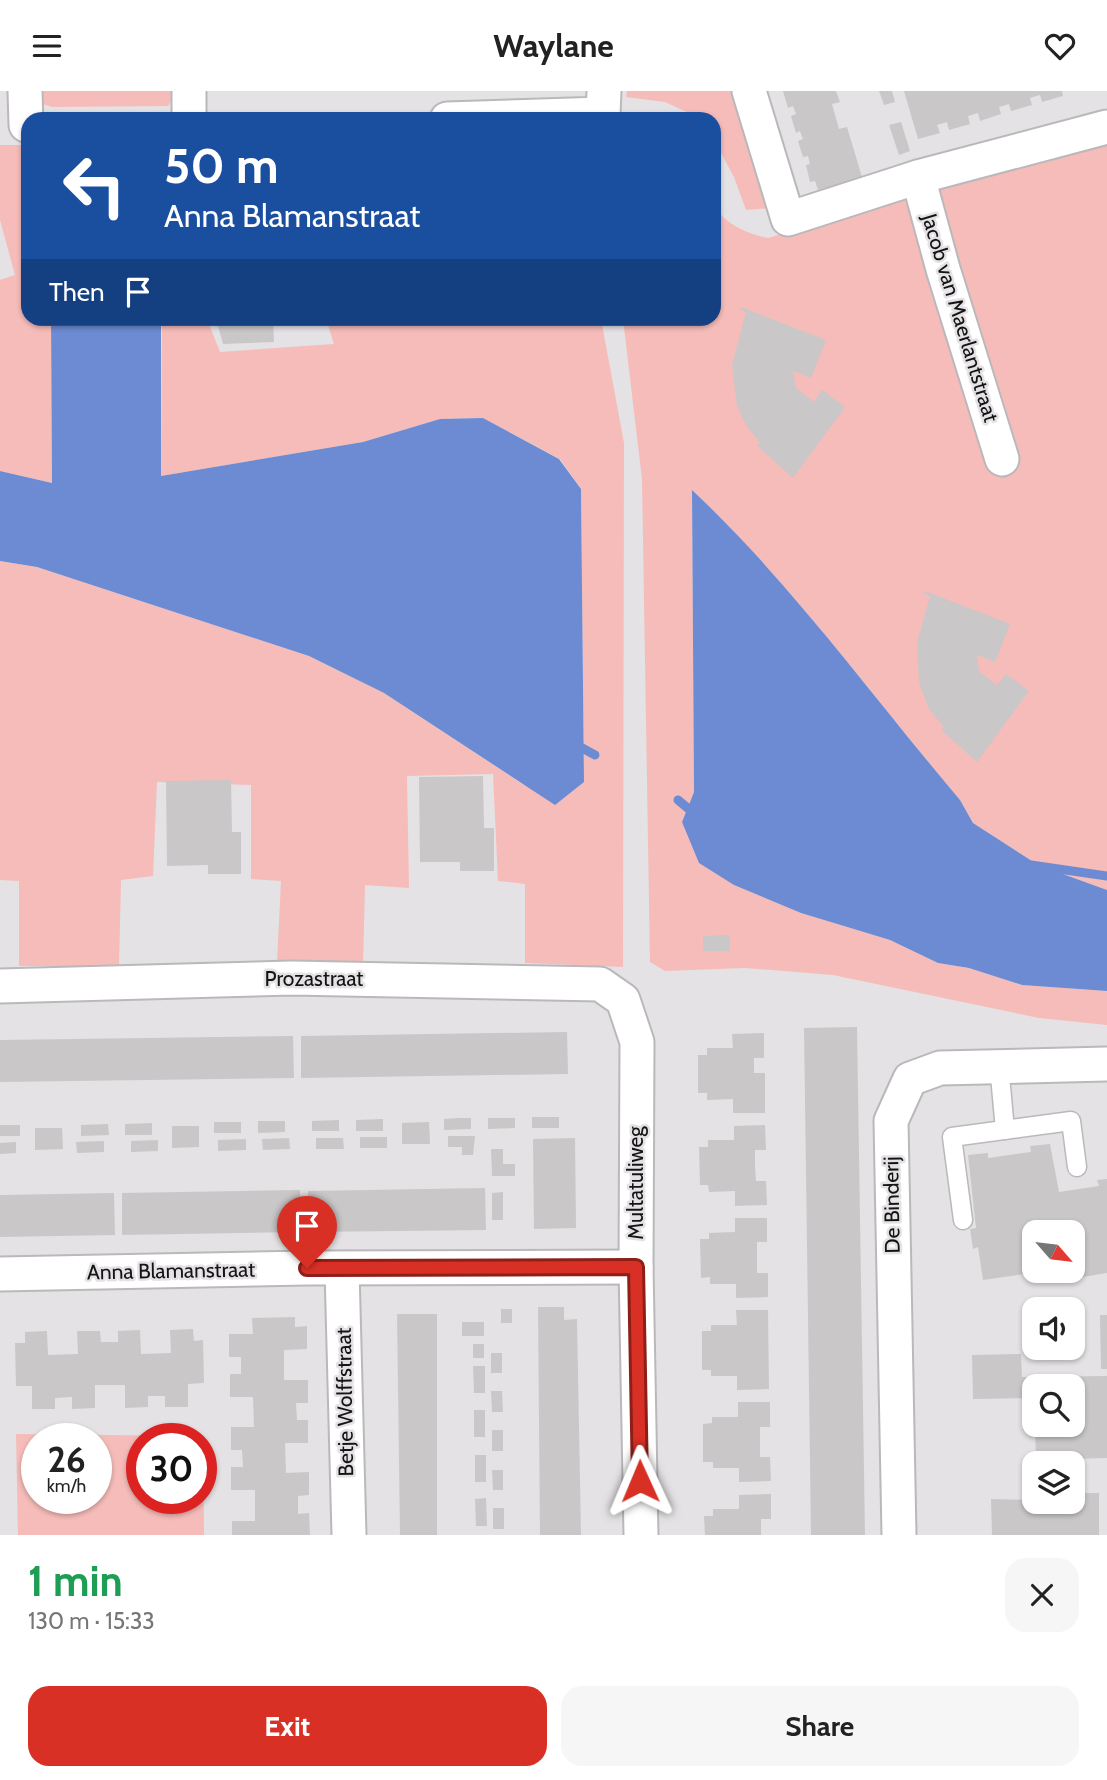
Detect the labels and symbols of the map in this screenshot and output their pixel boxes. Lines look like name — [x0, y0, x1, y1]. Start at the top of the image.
street label: Jacob van Maerlantstraat — [917, 210, 1004, 425]
street label: Prozastraat — [265, 966, 363, 991]
street label: Multatuliweg — [623, 1126, 648, 1240]
street label: De Binderij — [878, 1156, 906, 1254]
pin — [277, 1196, 337, 1268]
north arrow — [1022, 1220, 1085, 1283]
street label: Anna Blamanstraat — [87, 1257, 255, 1284]
street label: Betje Wolffstraat — [331, 1327, 359, 1477]
speed limit sign: 30 — [126, 1423, 217, 1514]
position arrow — [603, 1444, 677, 1518]

